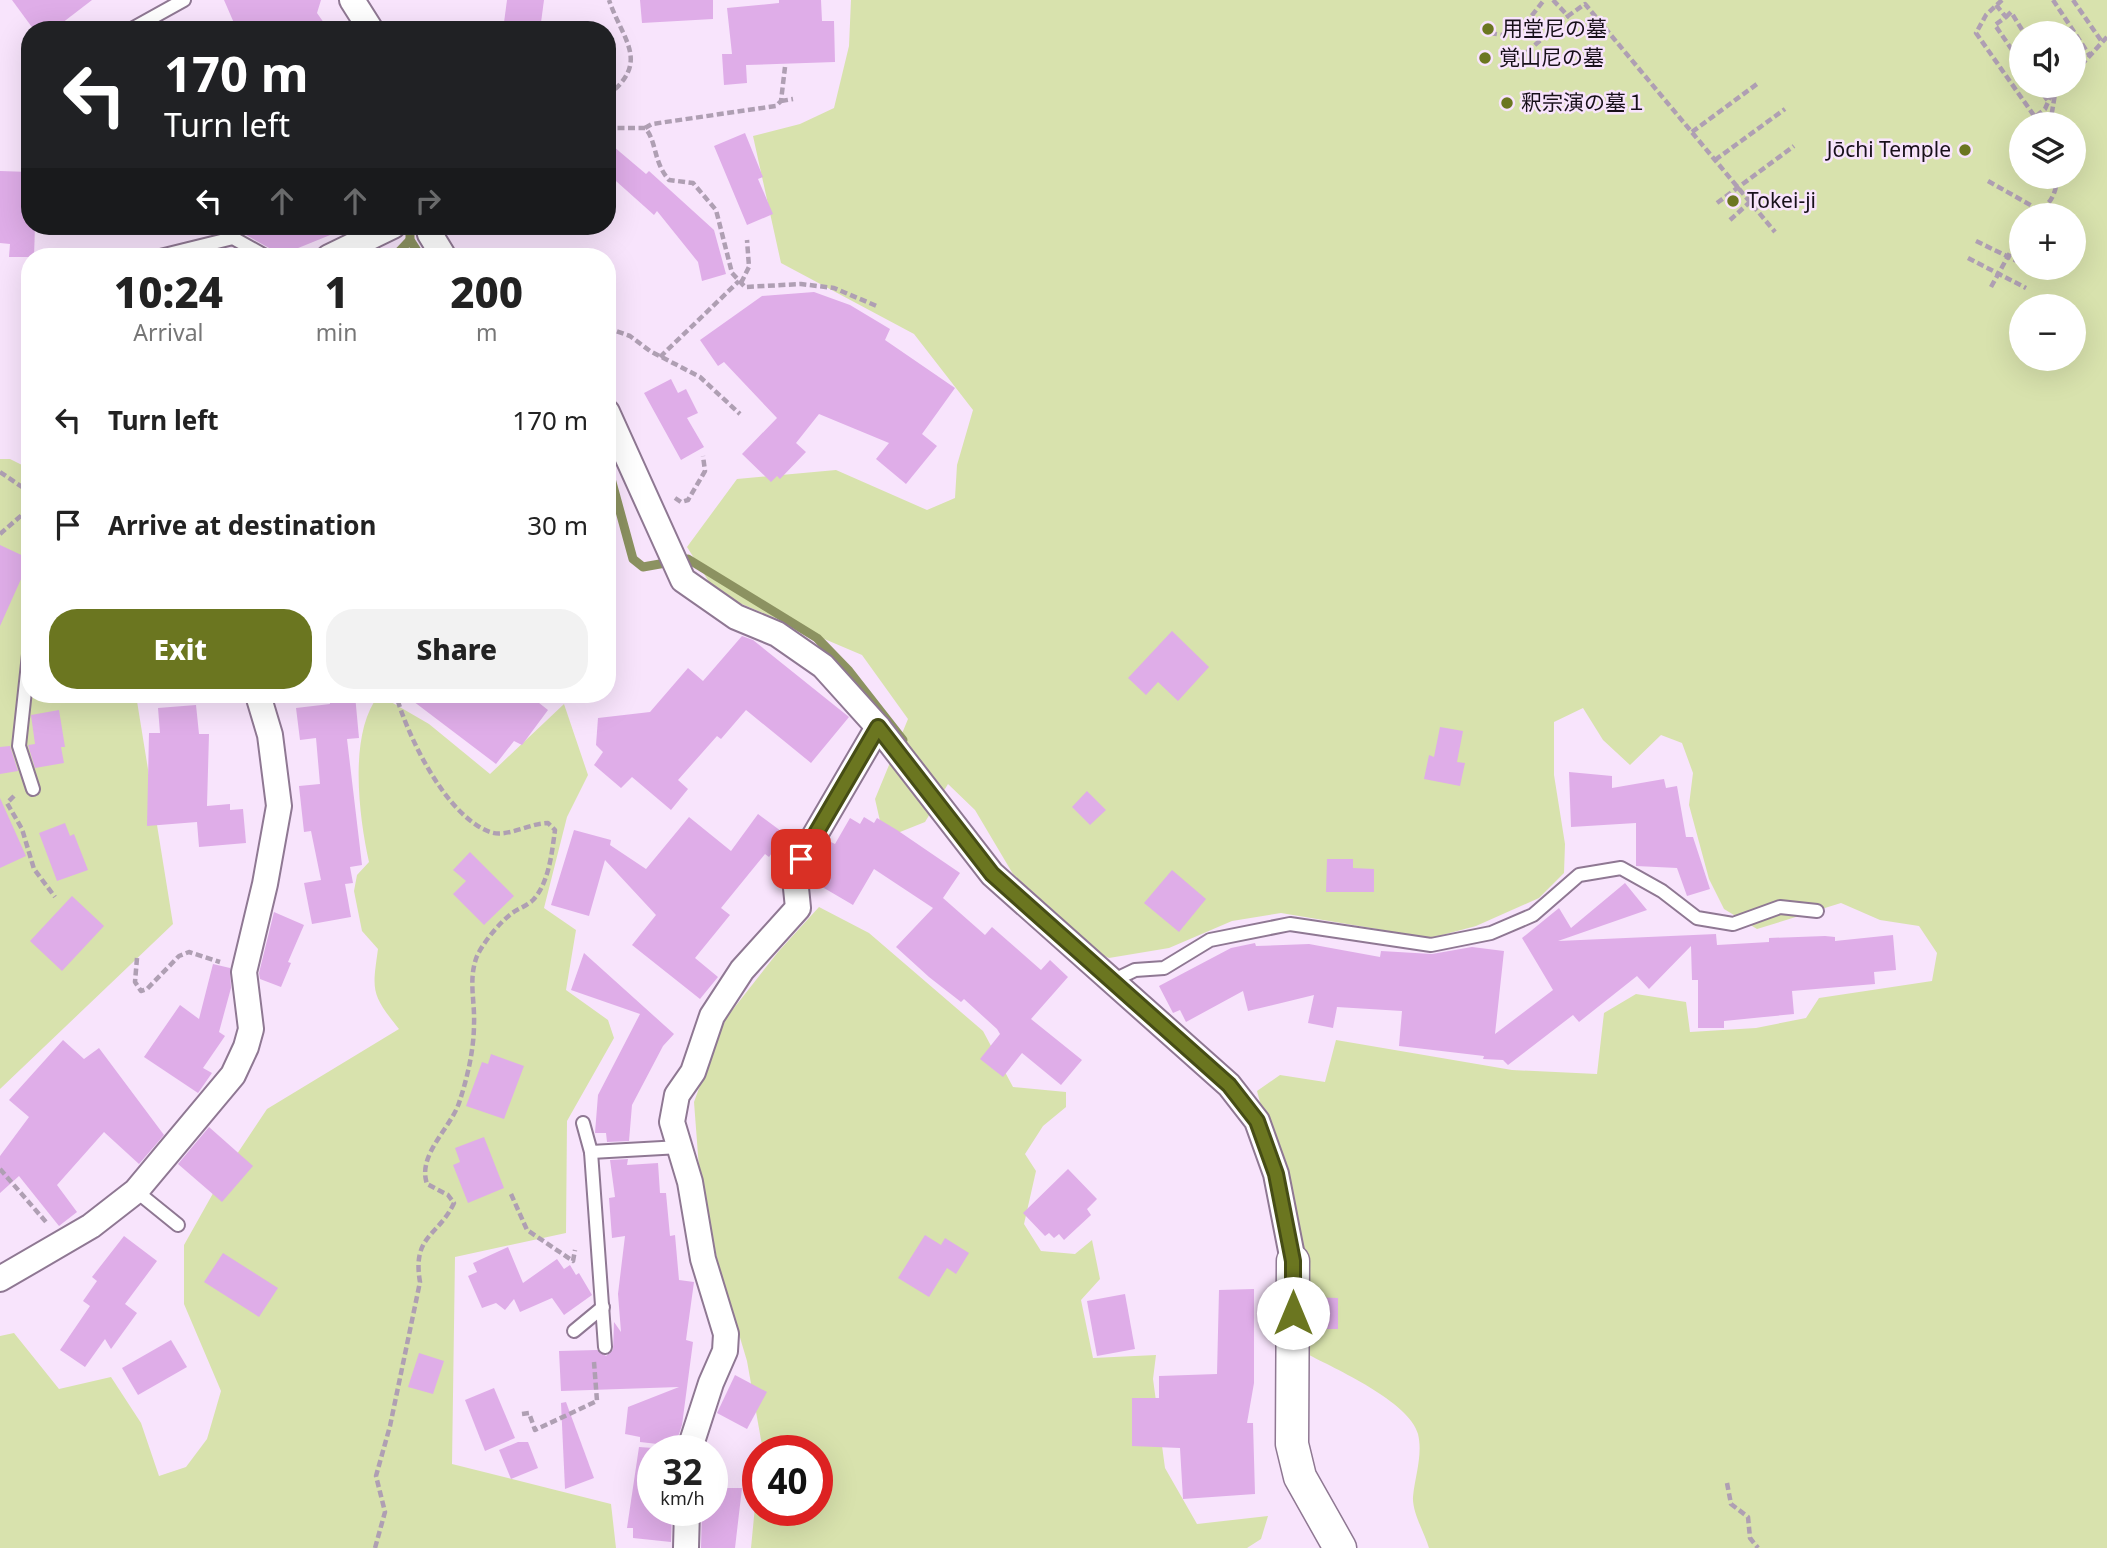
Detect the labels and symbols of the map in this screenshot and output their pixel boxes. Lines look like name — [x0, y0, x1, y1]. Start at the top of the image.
place label: 用堂尼の墓 — [1502, 14, 1607, 42]
marker: 用堂尼の墓 — [1480, 21, 1496, 37]
place label: 覚山尼の墓 — [1499, 43, 1604, 71]
marker: 覚山尼の墓 — [1477, 50, 1493, 66]
place label: 釈宗演の墓１ — [1521, 88, 1647, 116]
marker: 釈宗演の墓１ — [1499, 95, 1515, 111]
place label: Jōchi Temple — [1825, 135, 1951, 163]
marker: Jōchi Temple — [1957, 142, 1973, 158]
place label: Tokei-ji — [1747, 186, 1816, 214]
marker: Tokei-ji — [1725, 193, 1741, 209]
pin — [771, 829, 831, 889]
position arrow — [1256, 1276, 1330, 1350]
speed limit sign: 40 — [742, 1435, 833, 1526]

